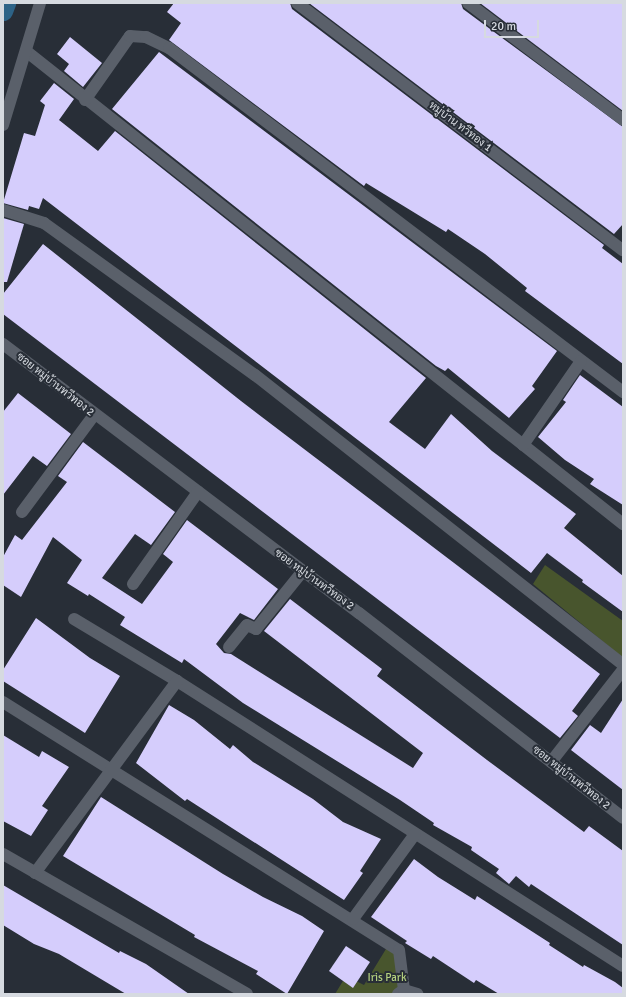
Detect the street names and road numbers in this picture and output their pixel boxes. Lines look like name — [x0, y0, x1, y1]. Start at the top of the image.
street label: หมู่บ้าน ทวีทอง 1 — [426, 99, 494, 155]
street label: ซอย หมู่บ้านทวีทอง 2 — [13, 351, 97, 419]
street label: ซอย หมู่บ้านทวีทอง 2 — [272, 547, 356, 613]
street label: ซอย หมู่บ้านทวีทอง 2 — [529, 744, 613, 812]

